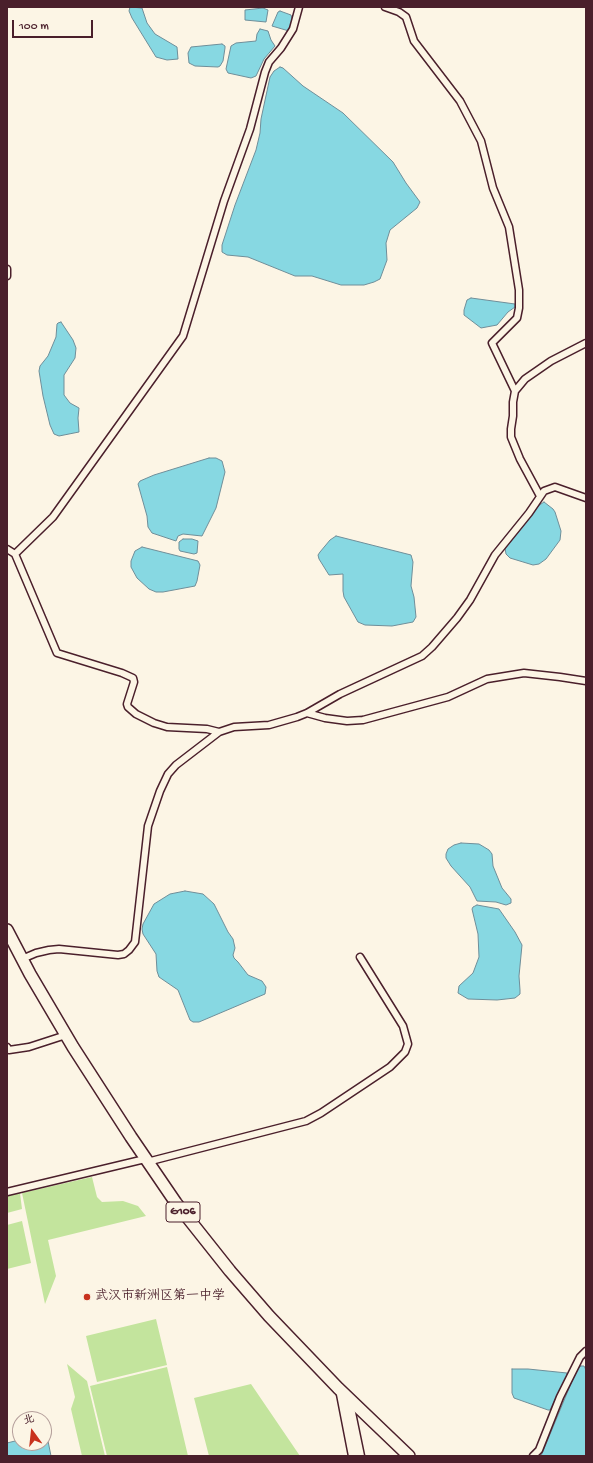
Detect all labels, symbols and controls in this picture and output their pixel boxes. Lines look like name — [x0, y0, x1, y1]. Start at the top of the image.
scale bar — [14, 12, 95, 38]
text: 100 m — [19, 20, 49, 34]
road number: G106 — [166, 1202, 200, 1222]
place label: 武汉市新洲区第一中学 — [95, 1289, 225, 1305]
marker: 武汉市新洲区第一中学 — [82, 1292, 92, 1302]
north arrow — [12, 1411, 52, 1451]
text: 北 — [22, 1413, 36, 1428]

